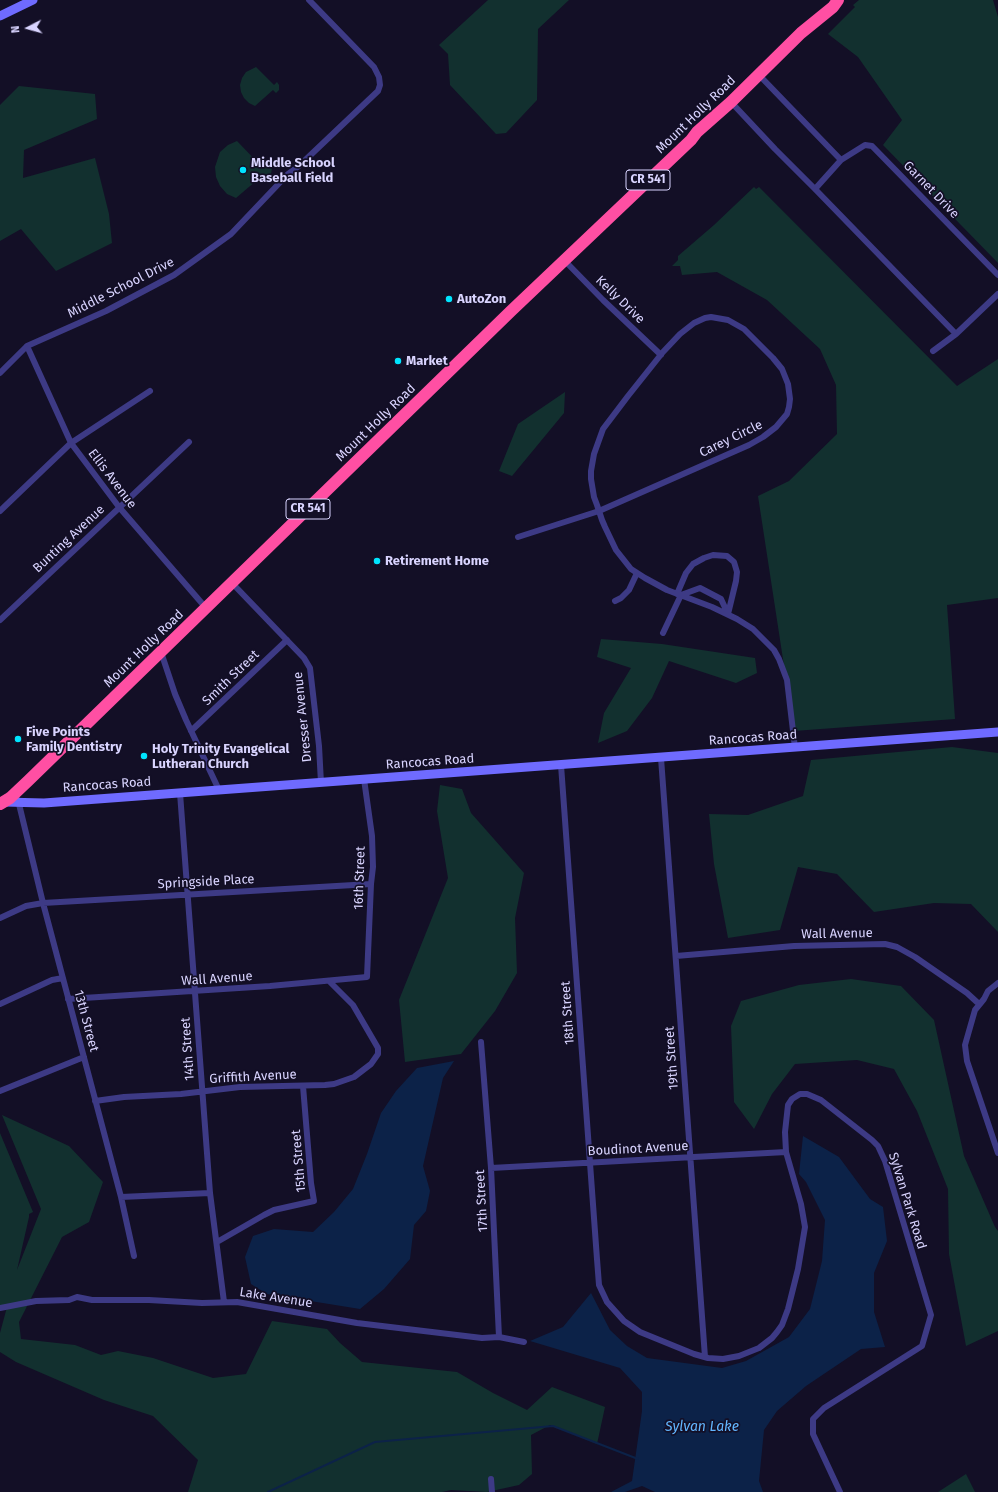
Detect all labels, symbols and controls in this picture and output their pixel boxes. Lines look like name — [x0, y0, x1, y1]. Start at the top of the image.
north arrow — [8, 8, 48, 48]
text: N — [9, 25, 22, 34]
street label: Mount Holly Road — [653, 73, 739, 157]
place label: Middle School Baseball Field — [251, 155, 335, 186]
street label: Garnet Drive — [900, 158, 962, 222]
marker: Middle School Baseball Field — [238, 165, 248, 175]
road number: CR 541 — [626, 170, 670, 190]
street label: Middle School Drive — [65, 254, 177, 322]
street label: Kelly Drive — [592, 273, 648, 327]
place label: AutoZon — [457, 291, 506, 307]
marker: AutoZon — [444, 294, 454, 304]
place label: Market — [406, 353, 448, 369]
marker: Market — [393, 356, 403, 366]
street label: Mount Holly Road — [333, 381, 419, 465]
street label: Carey Circle — [697, 417, 765, 461]
street label: Ellis Avenue — [84, 446, 140, 512]
road number: CR 541 — [286, 499, 330, 519]
street label: Bunting Avenue — [30, 502, 108, 576]
place label: Retirement Home — [385, 553, 489, 569]
marker: Retirement Home — [372, 556, 382, 566]
street label: Mount Holly Road — [101, 607, 187, 691]
street label: Smith Street — [199, 647, 263, 709]
street label: Dresser Avenue — [290, 671, 316, 763]
place label: Five Points Family Dentistry — [26, 724, 122, 755]
street label: Rancocas Road — [708, 727, 798, 749]
marker: Five Points Family Dentistry — [13, 734, 23, 744]
place label: Holy Trinity Evangelical Lutheran Church — [152, 741, 289, 772]
marker: Holy Trinity Evangelical Lutheran Church — [139, 751, 149, 761]
street label: Rancocas Road — [385, 751, 475, 773]
street label: Rancocas Road — [62, 774, 152, 796]
street label: 16th Street — [351, 846, 369, 910]
street label: Springside Place — [157, 872, 255, 892]
street label: Wall Avenue — [801, 926, 873, 942]
street label: Wall Avenue — [181, 969, 253, 989]
street label: 18th Street — [558, 981, 578, 1045]
street label: 13th Street — [70, 988, 102, 1054]
street label: 14th Street — [178, 1017, 198, 1081]
street label: 19th Street — [662, 1026, 682, 1090]
street label: Griffith Avenue — [209, 1067, 297, 1087]
street label: 15th Street — [288, 1129, 310, 1193]
street label: Boudinot Avenue — [587, 1139, 689, 1159]
street label: Sylvan Park Road — [885, 1151, 929, 1251]
street label: 17th Street — [473, 1169, 491, 1233]
street label: Lake Avenue — [238, 1285, 314, 1311]
water label: Sylvan Lake — [665, 1419, 739, 1435]

